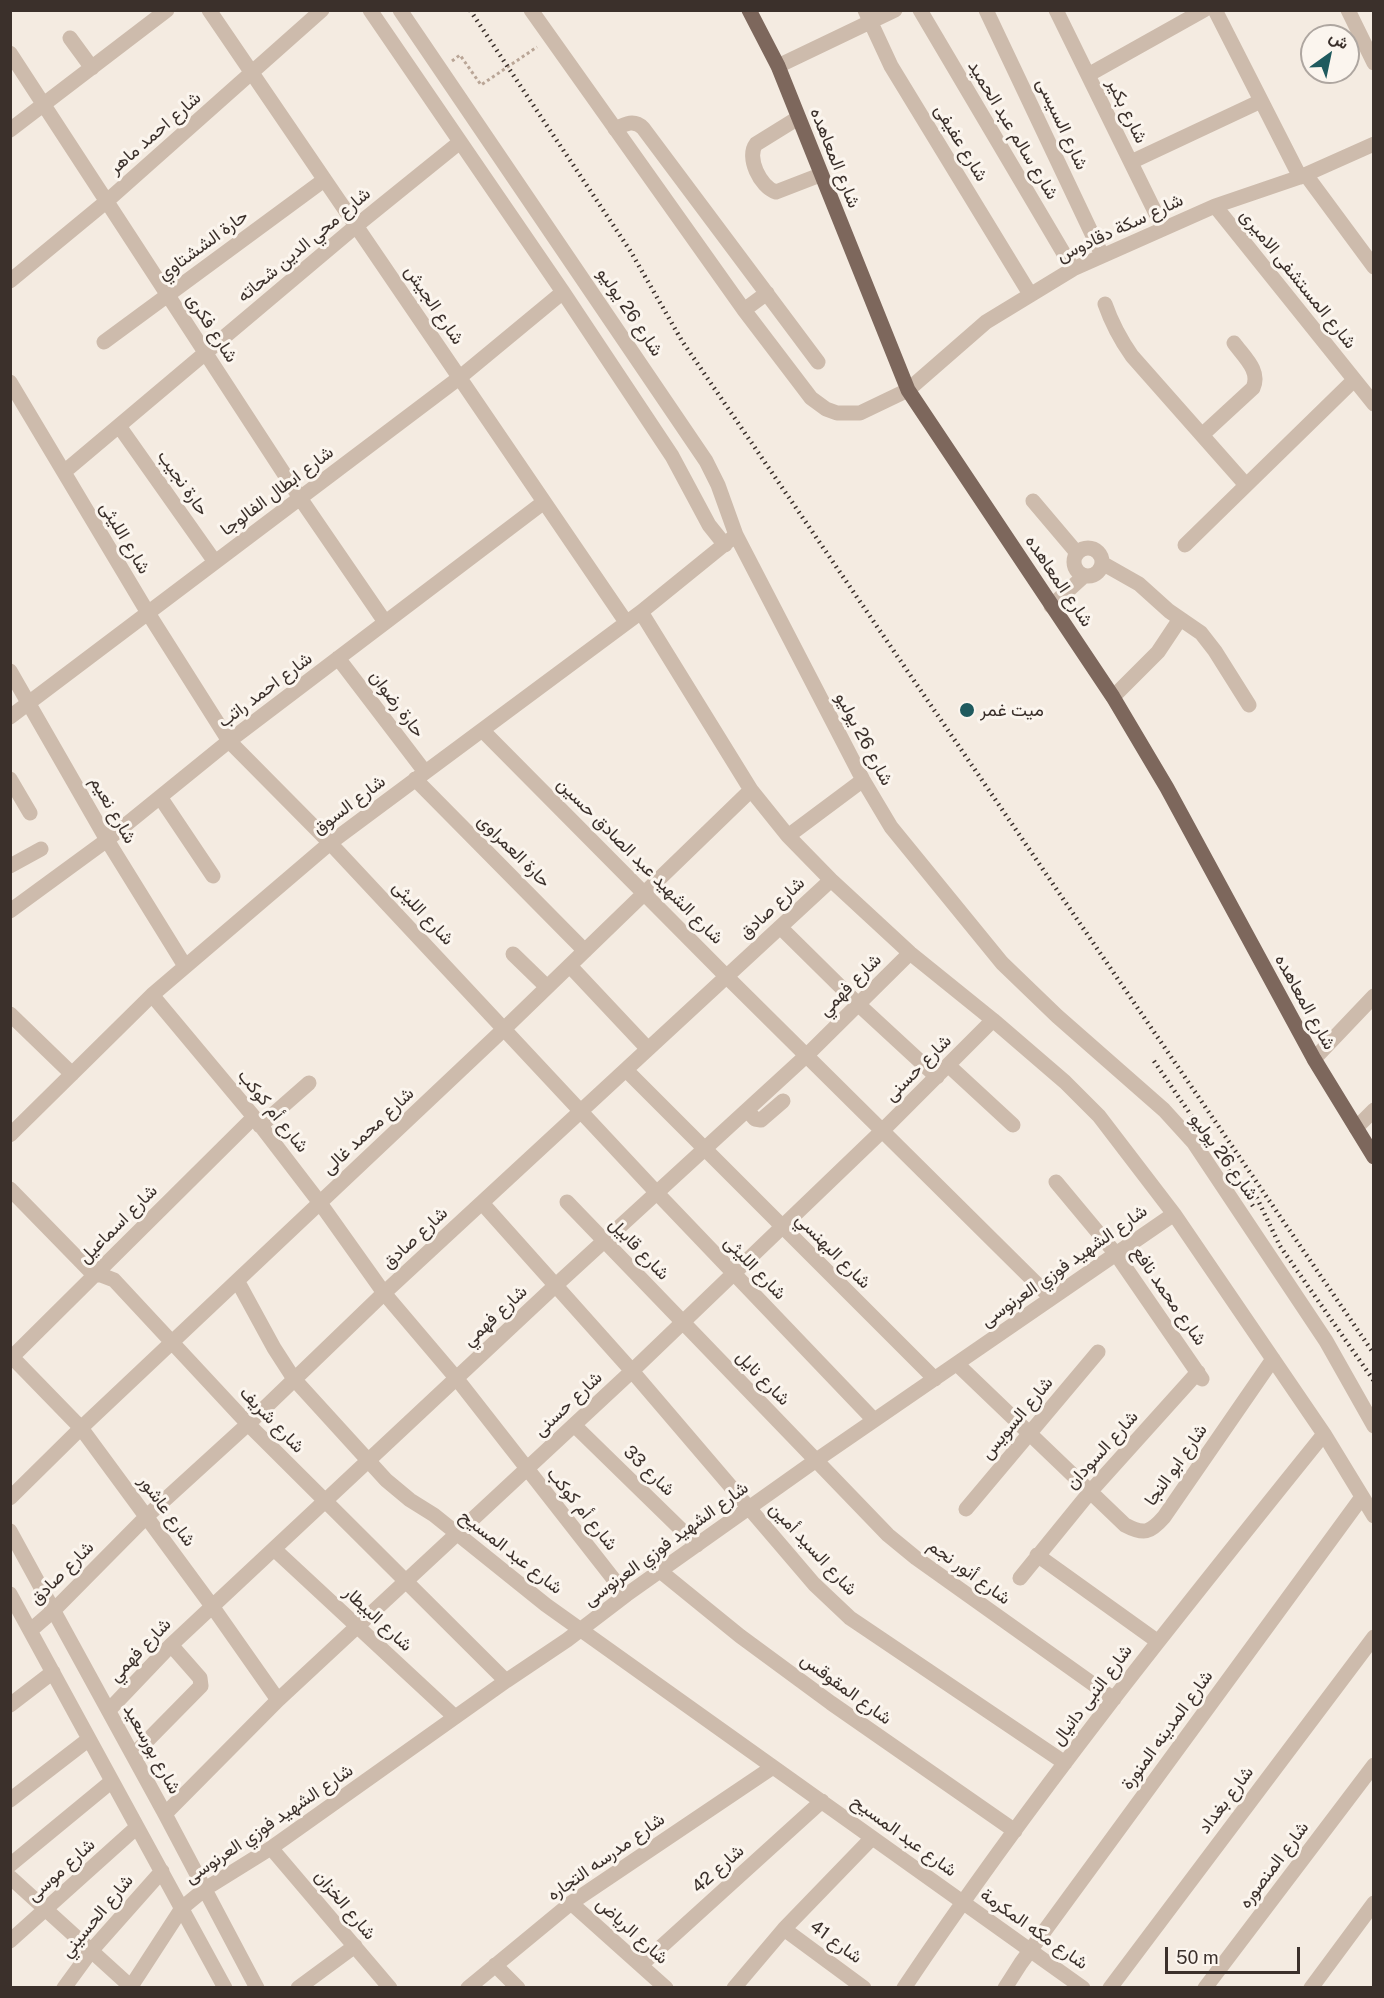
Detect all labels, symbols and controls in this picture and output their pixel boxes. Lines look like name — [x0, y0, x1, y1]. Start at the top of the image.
north arrow — [1300, 24, 1360, 84]
text: ش — [1326, 27, 1352, 53]
street label: شارع سالم عبد الحميد — [963, 57, 1063, 203]
street label: شارع السيسى — [1031, 75, 1093, 173]
street label: شارع بكير — [1102, 75, 1152, 147]
street label: شارع احمد ماهر — [105, 87, 205, 179]
street label: شارع عفيفى — [930, 101, 992, 185]
street label: شارع المعاهده — [805, 105, 865, 211]
street label: شارع محي الدين شحاته — [233, 183, 375, 307]
street label: شارع سكة دقادوس — [1053, 189, 1187, 267]
street label: حارة الششتاوي — [154, 205, 252, 285]
street label: شارع المستشفى الاميرى — [1235, 205, 1361, 353]
street label: شارع الجيش — [400, 261, 468, 349]
street label: شارع 26 يوليو — [592, 264, 668, 360]
street label: شارع فكرى — [182, 290, 242, 366]
street label: شارع ابطال الفالوجا — [216, 442, 338, 540]
street label: حارة نجيب — [153, 446, 213, 520]
street label: شارع الليثى — [95, 498, 155, 578]
street label: شارع المعاهده — [1020, 531, 1098, 631]
street label: شارع احمد راتب — [214, 648, 316, 732]
street label: حارة رضوان — [365, 666, 429, 742]
street label: شارع 26 يوليو — [830, 689, 898, 789]
place label: ميت غمر — [980, 699, 1044, 721]
marker: ميت غمر — [958, 701, 976, 719]
street label: شارع السوق — [308, 771, 390, 839]
street label: شارع نعيم — [85, 773, 141, 847]
street label: شارع الشهيد عبد الصادق حسين — [552, 773, 728, 949]
street label: حارة العمراوى — [473, 810, 555, 892]
street label: شارع صادق — [735, 872, 809, 944]
street label: شارع الليثى — [388, 876, 458, 950]
street label: شارع فهمي — [814, 949, 886, 1021]
street label: شارع المعاهده — [1270, 951, 1340, 1053]
street label: شارع حسنى — [880, 1030, 956, 1106]
street label: شارع أم كوكب — [233, 1065, 313, 1157]
street label: شارع محمد غالى — [318, 1083, 418, 1179]
street label: شارع 26 يوليو — [1185, 1109, 1263, 1205]
street label: شارع اسماعيل — [74, 1180, 162, 1268]
street label: شارع الشهيد فوزي العرنوسى — [977, 1200, 1151, 1332]
street label: شارع صادق — [378, 1202, 452, 1274]
street label: شارع البهنسي — [791, 1209, 875, 1293]
street label: شارع قابيل — [604, 1213, 674, 1285]
street label: شارع الليثى — [719, 1232, 791, 1304]
street label: شارع محمد نافع — [1127, 1242, 1211, 1350]
street label: شارع فهمي — [458, 1281, 532, 1351]
street label: شارع نايل — [731, 1346, 795, 1410]
street label: شارع حسنى — [529, 1367, 607, 1441]
street label: شارع السويس — [976, 1372, 1058, 1464]
street label: شارع شريف — [235, 1382, 309, 1458]
street label: شارع السودان — [1061, 1406, 1143, 1494]
street label: شارع ابو النجا — [1140, 1420, 1212, 1510]
street label: شارع 33 — [619, 1441, 679, 1501]
street label: شارع أم كوكب — [542, 1463, 622, 1555]
street label: شارع عاشور — [134, 1471, 200, 1551]
street label: شارع الشهيد فوزي العرنوسى — [579, 1477, 753, 1611]
street label: شارع السيد أمين — [764, 1498, 862, 1600]
street label: شارع عبد المسيح — [455, 1505, 567, 1599]
street label: شارع أنور نجم — [923, 1535, 1015, 1609]
street label: شارع صادق — [26, 1537, 98, 1609]
street label: شارع البيطار — [339, 1582, 417, 1656]
street label: شارع فهمي — [104, 1614, 176, 1686]
street label: شارع النبى دانيال — [1047, 1640, 1137, 1750]
street label: شارع المقوقس — [796, 1649, 896, 1729]
street label: شارع المدينه المنورة — [1117, 1666, 1217, 1794]
street label: شارع بورسعيد — [118, 1700, 186, 1798]
street label: شارع الشهيد فوزي العرنوسى — [181, 1760, 357, 1888]
street label: شارع بغداد — [1194, 1762, 1258, 1838]
street label: شارع عبد المسيح — [847, 1791, 961, 1881]
street label: شارع مدرسه التجاره — [543, 1808, 669, 1906]
street label: شارع المنصوره — [1234, 1817, 1314, 1913]
street label: شارع موسى — [23, 1834, 99, 1906]
street label: شارع 42 — [688, 1840, 748, 1898]
street label: شارع الخزان — [310, 1866, 380, 1944]
street label: شارع الحسيني — [56, 1870, 138, 1962]
street label: شارع مكه المكرمة — [976, 1884, 1092, 1974]
street label: شارع الرياض — [591, 1893, 673, 1969]
street label: شارع 41 — [806, 1916, 866, 1968]
scale bar — [1168, 1935, 1303, 1973]
text: 50 m — [1176, 1947, 1219, 1968]

